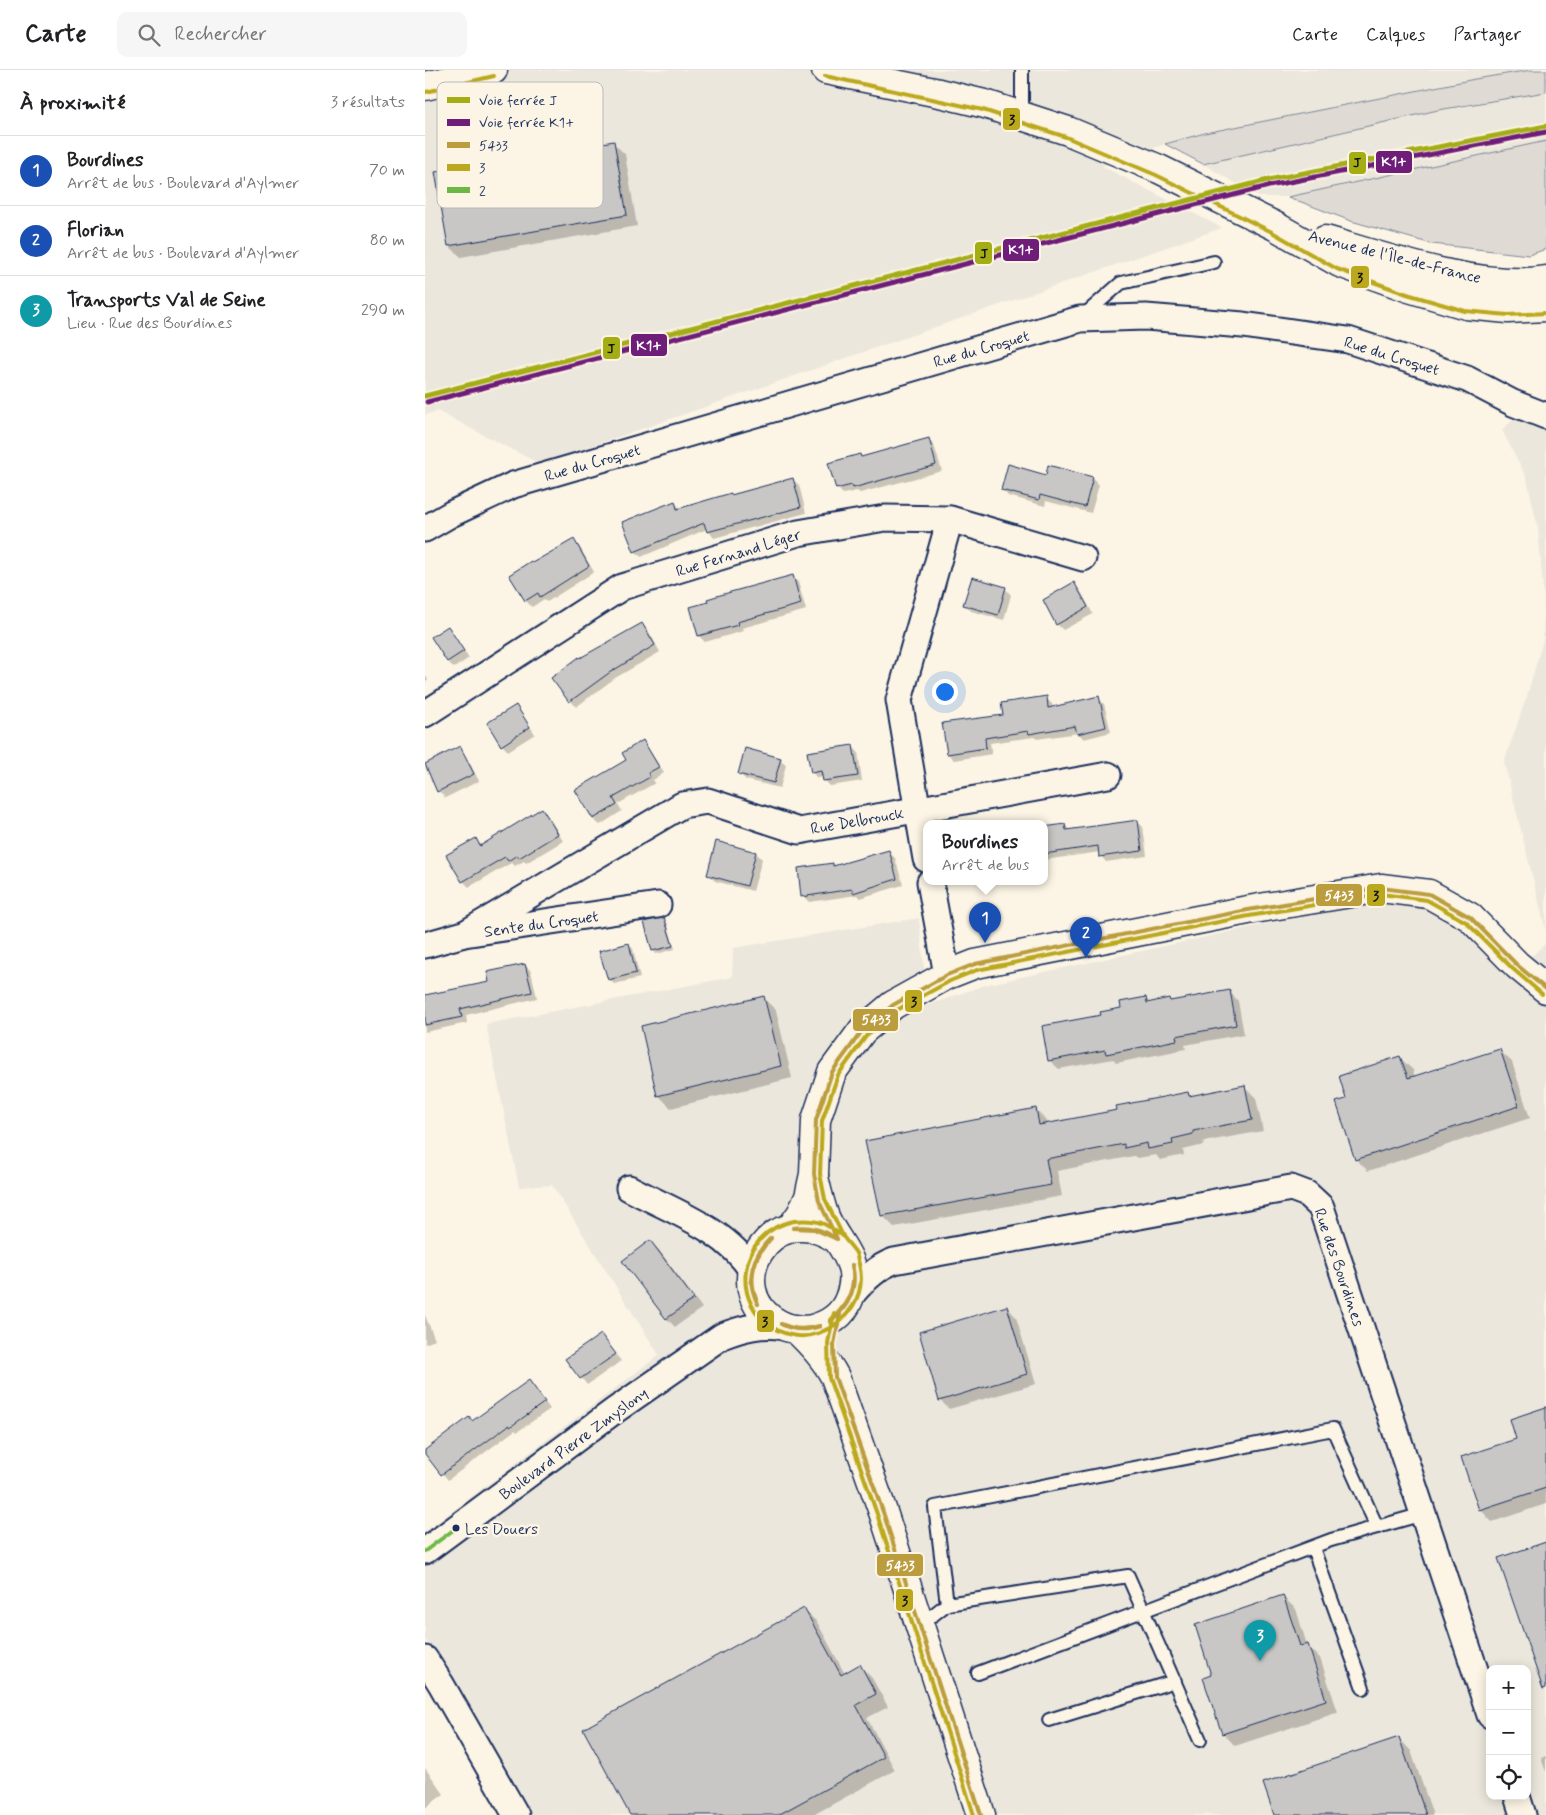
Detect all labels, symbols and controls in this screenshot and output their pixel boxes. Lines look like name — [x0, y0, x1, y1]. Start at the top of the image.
search box — [117, 12, 467, 57]
text: Carte — [25, 19, 87, 50]
icon: search — [135, 21, 163, 49]
text: Rechercher — [175, 22, 267, 47]
text: Carte — [1292, 23, 1338, 47]
text: Calques — [1366, 23, 1425, 47]
text: Partager — [1453, 23, 1521, 47]
legend — [437, 82, 603, 208]
text: À proximité — [20, 89, 126, 117]
text: 3 résultats — [331, 92, 405, 113]
text: Voie ferrée J — [479, 92, 557, 110]
line badge: 3 — [1002, 107, 1021, 131]
text: 3 — [1009, 111, 1016, 129]
text: Voie ferrée K1+ — [479, 114, 575, 132]
text: 5433 — [479, 137, 508, 155]
text: Bourdines — [67, 148, 144, 173]
line badge: K1+ — [1375, 150, 1413, 174]
line badge: J — [1348, 151, 1367, 175]
text: K1+ — [1381, 153, 1407, 171]
text: J — [1353, 154, 1361, 172]
text: 3 — [479, 159, 485, 177]
text: 1 — [32, 160, 40, 181]
text: 70 m — [369, 160, 405, 181]
text: Arrêt de bus · Boulevard d'Aylmer — [67, 173, 299, 194]
text: 2 — [479, 182, 486, 200]
text: Florian — [67, 218, 124, 243]
street label: Avenue de l'Île-de-France — [1306, 226, 1483, 289]
text: 2 — [32, 230, 40, 251]
text: 80 m — [370, 230, 405, 251]
line badge: K1+ — [1002, 238, 1040, 262]
line badge: J — [974, 241, 993, 265]
text: K1+ — [1008, 241, 1034, 259]
text: Arrêt de bus · Boulevard d'Aylmer — [67, 243, 299, 264]
text: J — [980, 245, 988, 263]
line badge: 3 — [1350, 265, 1370, 289]
text: 3 — [1357, 269, 1364, 287]
text: Transports Val de Seine — [67, 288, 266, 313]
text: 3 — [32, 300, 40, 321]
text: 290 m — [361, 300, 405, 321]
text: Lieu · Rue des Bourdines — [67, 313, 232, 334]
street label: Rue du Croquet — [931, 326, 1032, 373]
street label: Rue du Croquet — [1341, 332, 1442, 381]
line badge: K1+ — [630, 333, 668, 357]
line badge: J — [602, 336, 621, 360]
text: K1+ — [636, 337, 662, 355]
text: J — [607, 340, 615, 358]
street label: Rue du Croquet — [542, 440, 643, 487]
street label: Rue Fernand Léger — [673, 524, 804, 582]
your location — [932, 679, 958, 705]
street label: Rue Delbrouck — [809, 803, 906, 840]
popup — [923, 820, 1048, 885]
text: Bourdines — [942, 830, 1018, 855]
text: Arrêt de bus — [942, 855, 1029, 876]
line badge: 5433 — [1315, 883, 1363, 907]
line badge: 3 — [1366, 883, 1386, 907]
text: 5433 — [1325, 887, 1354, 905]
text: 3 — [1373, 887, 1380, 905]
pin: 1 — [969, 902, 1001, 943]
street label: Sente du Croquet — [483, 906, 600, 943]
pin: 2 — [1070, 917, 1102, 958]
line badge: 3 — [904, 989, 923, 1013]
text: 3 — [911, 993, 918, 1011]
line badge: 5433 — [852, 1008, 899, 1032]
text: 5433 — [862, 1011, 891, 1029]
street label: Rue des Bourdines — [1309, 1206, 1369, 1329]
line badge: 3 — [756, 1309, 775, 1333]
text: 3 — [762, 1313, 769, 1331]
street label: Boulevard Pierre Zmyslony — [495, 1383, 652, 1505]
place label: Les Douers — [465, 1520, 538, 1540]
marker: Les Douers — [451, 1523, 461, 1533]
line badge: 5433 — [876, 1553, 924, 1577]
text: 5433 — [886, 1557, 915, 1575]
line badge: 3 — [895, 1588, 914, 1612]
text: 3 — [902, 1592, 909, 1610]
pin: 3 — [1244, 1620, 1276, 1661]
map controls — [1486, 1665, 1531, 1800]
button: + — [1486, 1665, 1531, 1710]
button: − — [1486, 1710, 1531, 1755]
button: locate — [1486, 1755, 1531, 1800]

